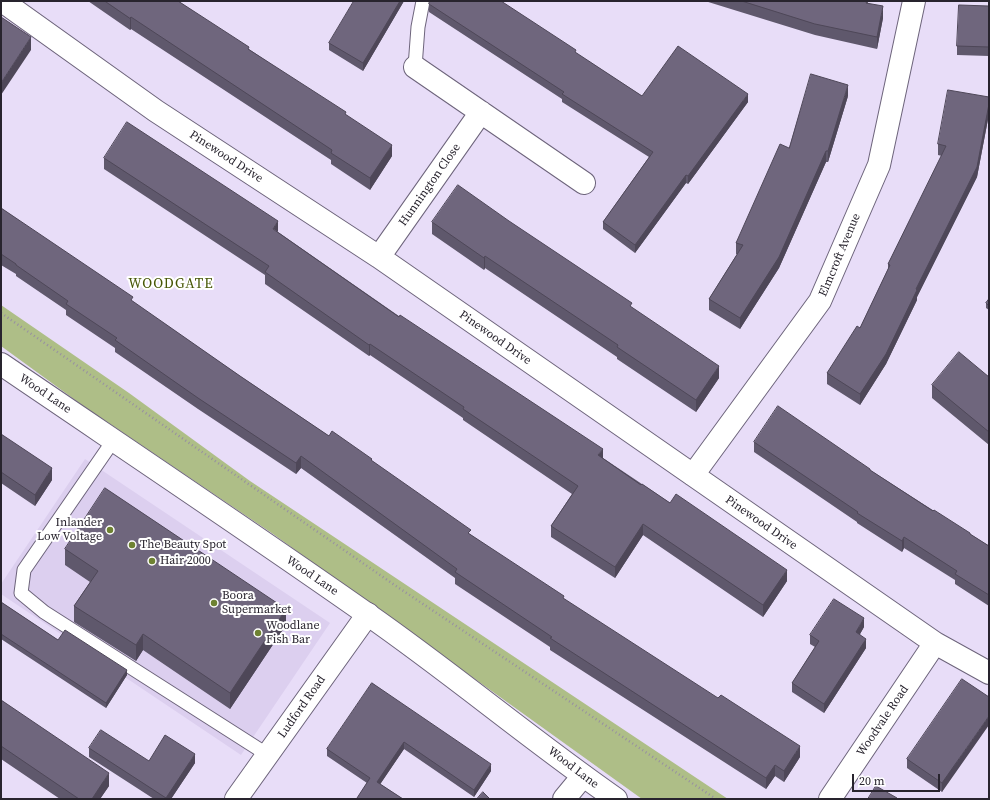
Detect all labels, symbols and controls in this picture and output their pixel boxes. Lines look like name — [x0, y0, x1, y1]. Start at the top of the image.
street label: Pinewood Drive — [187, 128, 265, 186]
street label: Hunnington Close — [396, 141, 464, 229]
street label: Elmcroft Avenue — [816, 211, 864, 299]
district label: WOODGATE — [128, 276, 214, 292]
street label: Pinewood Drive — [456, 308, 534, 368]
street label: Wood Lane — [16, 371, 74, 417]
street label: Pinewood Drive — [722, 493, 800, 553]
place label: Inlander Low Voltage — [37, 516, 102, 544]
marker: Inlander Low Voltage — [105, 525, 115, 535]
place label: The Beauty Spot — [140, 538, 226, 552]
marker: The Beauty Spot — [127, 540, 137, 550]
street label: Wood Lane — [283, 553, 341, 599]
place label: Hair 2000 — [160, 554, 211, 568]
marker: Hair 2000 — [147, 556, 157, 566]
place label: Boora Supermarket — [222, 589, 291, 617]
marker: Boora Supermarket — [209, 598, 219, 608]
place label: Woodlane Fish Bar — [266, 619, 320, 647]
marker: Woodlane Fish Bar — [253, 628, 263, 638]
street label: Ludford Road — [275, 673, 329, 741]
street label: Woodvale Road — [854, 683, 912, 759]
street label: Wood Lane — [545, 744, 601, 792]
scale bar — [854, 766, 942, 792]
text: 20 m — [859, 773, 885, 789]

